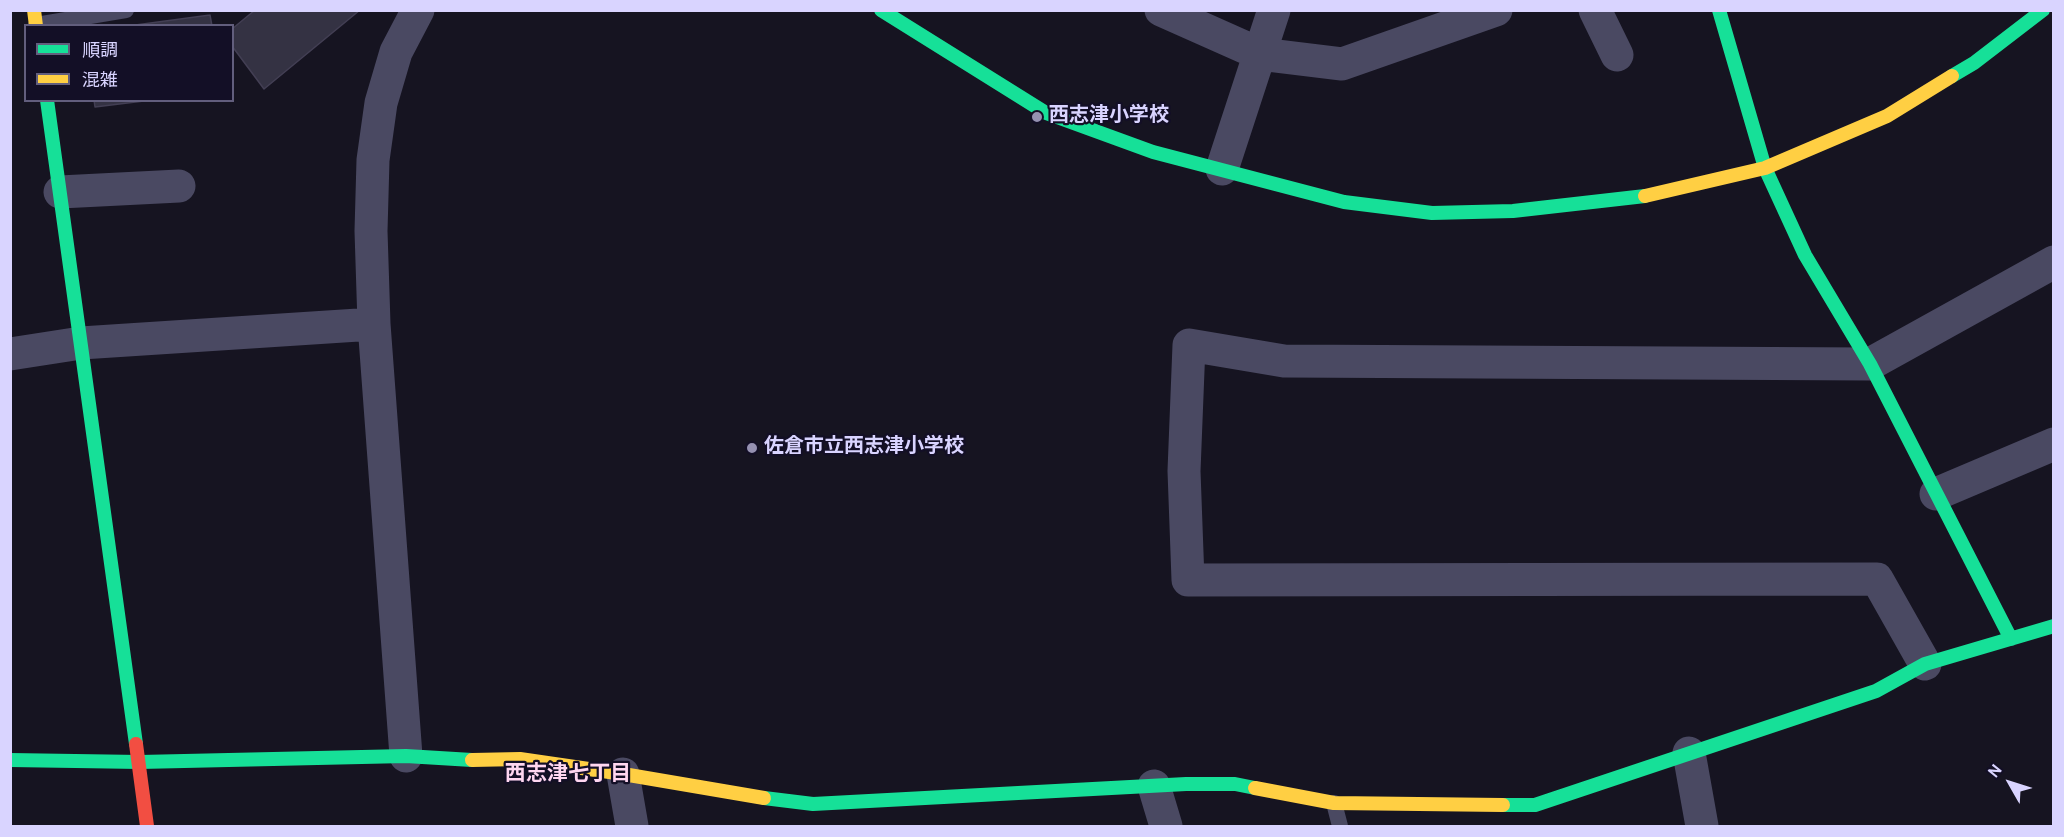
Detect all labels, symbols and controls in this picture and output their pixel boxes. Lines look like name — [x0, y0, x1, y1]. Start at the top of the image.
legend — [24, 24, 234, 102]
text: 順調 — [82, 40, 118, 63]
text: 混雑 — [82, 70, 118, 93]
place label: 西志津小学校 — [1049, 105, 1169, 129]
marker: 西志津小学校 — [1030, 110, 1044, 124]
place label: 佐倉市立西志津小学校 — [764, 436, 964, 460]
marker: 佐倉市立西志津小学校 — [745, 441, 759, 455]
north arrow — [1980, 753, 2040, 813]
text: N — [1985, 761, 2007, 782]
district label: 西志津七丁目 — [505, 763, 631, 789]

